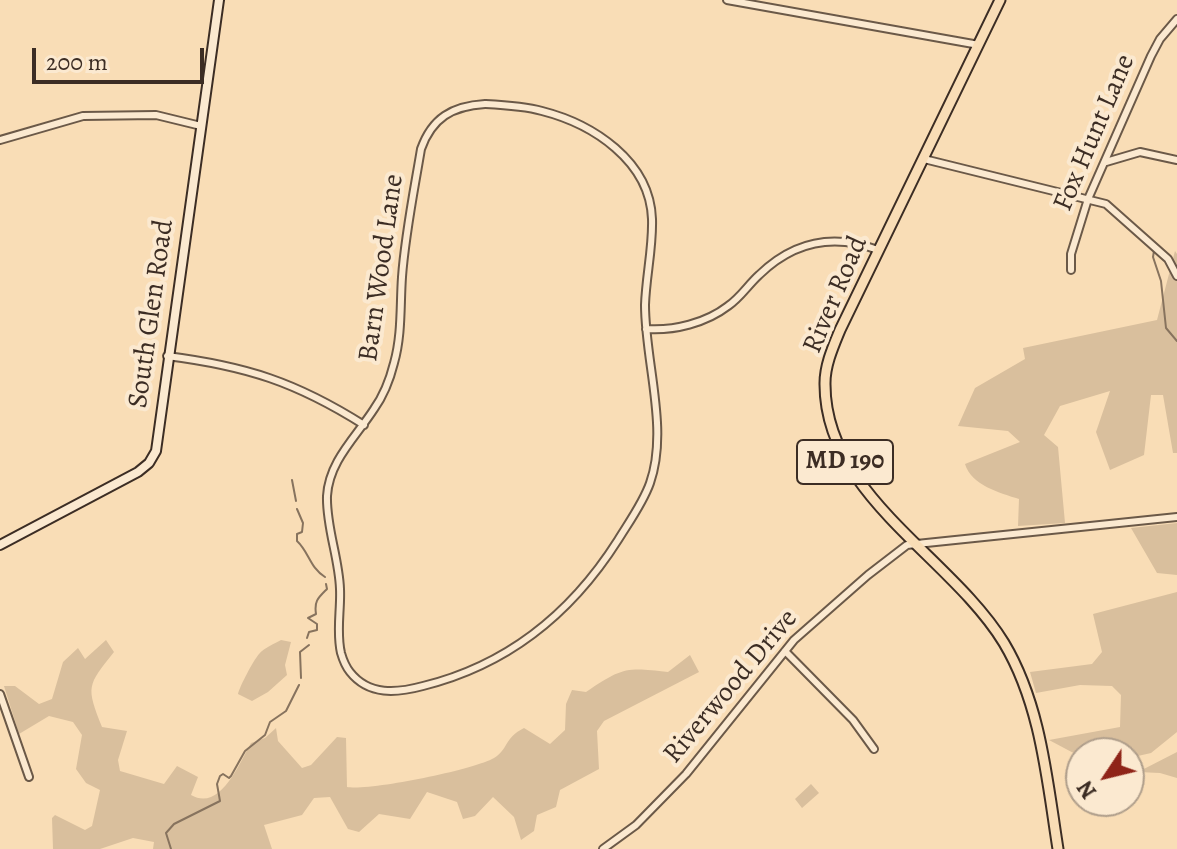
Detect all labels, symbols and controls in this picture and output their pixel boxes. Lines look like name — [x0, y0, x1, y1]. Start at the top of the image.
scale bar — [36, 32, 208, 82]
text: 200 m — [46, 46, 108, 78]
street label: Fox Hunt Lane — [1047, 50, 1143, 216]
street label: Barn Wood Lane — [352, 172, 412, 364]
street label: South Glen Road — [122, 218, 182, 410]
street label: River Road — [796, 231, 876, 359]
road number: MD 190 — [797, 440, 893, 484]
street label: Riverwood Drive — [657, 603, 805, 771]
north arrow — [1065, 737, 1145, 817]
text: N — [1070, 774, 1104, 805]

